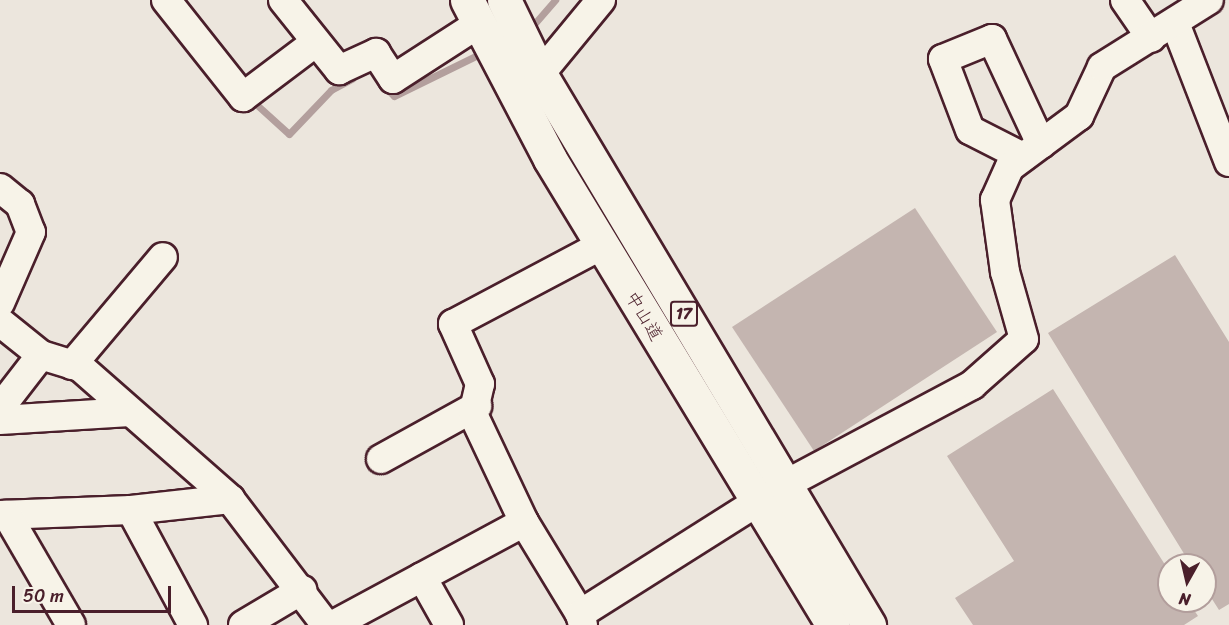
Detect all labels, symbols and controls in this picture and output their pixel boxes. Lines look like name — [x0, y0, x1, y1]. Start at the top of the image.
street label: 中山道 — [621, 287, 667, 345]
road number: 17 — [669, 301, 699, 327]
north arrow — [1157, 553, 1217, 613]
scale bar — [15, 574, 174, 612]
text: 50 m — [23, 580, 64, 612]
text: N — [1177, 584, 1192, 614]

